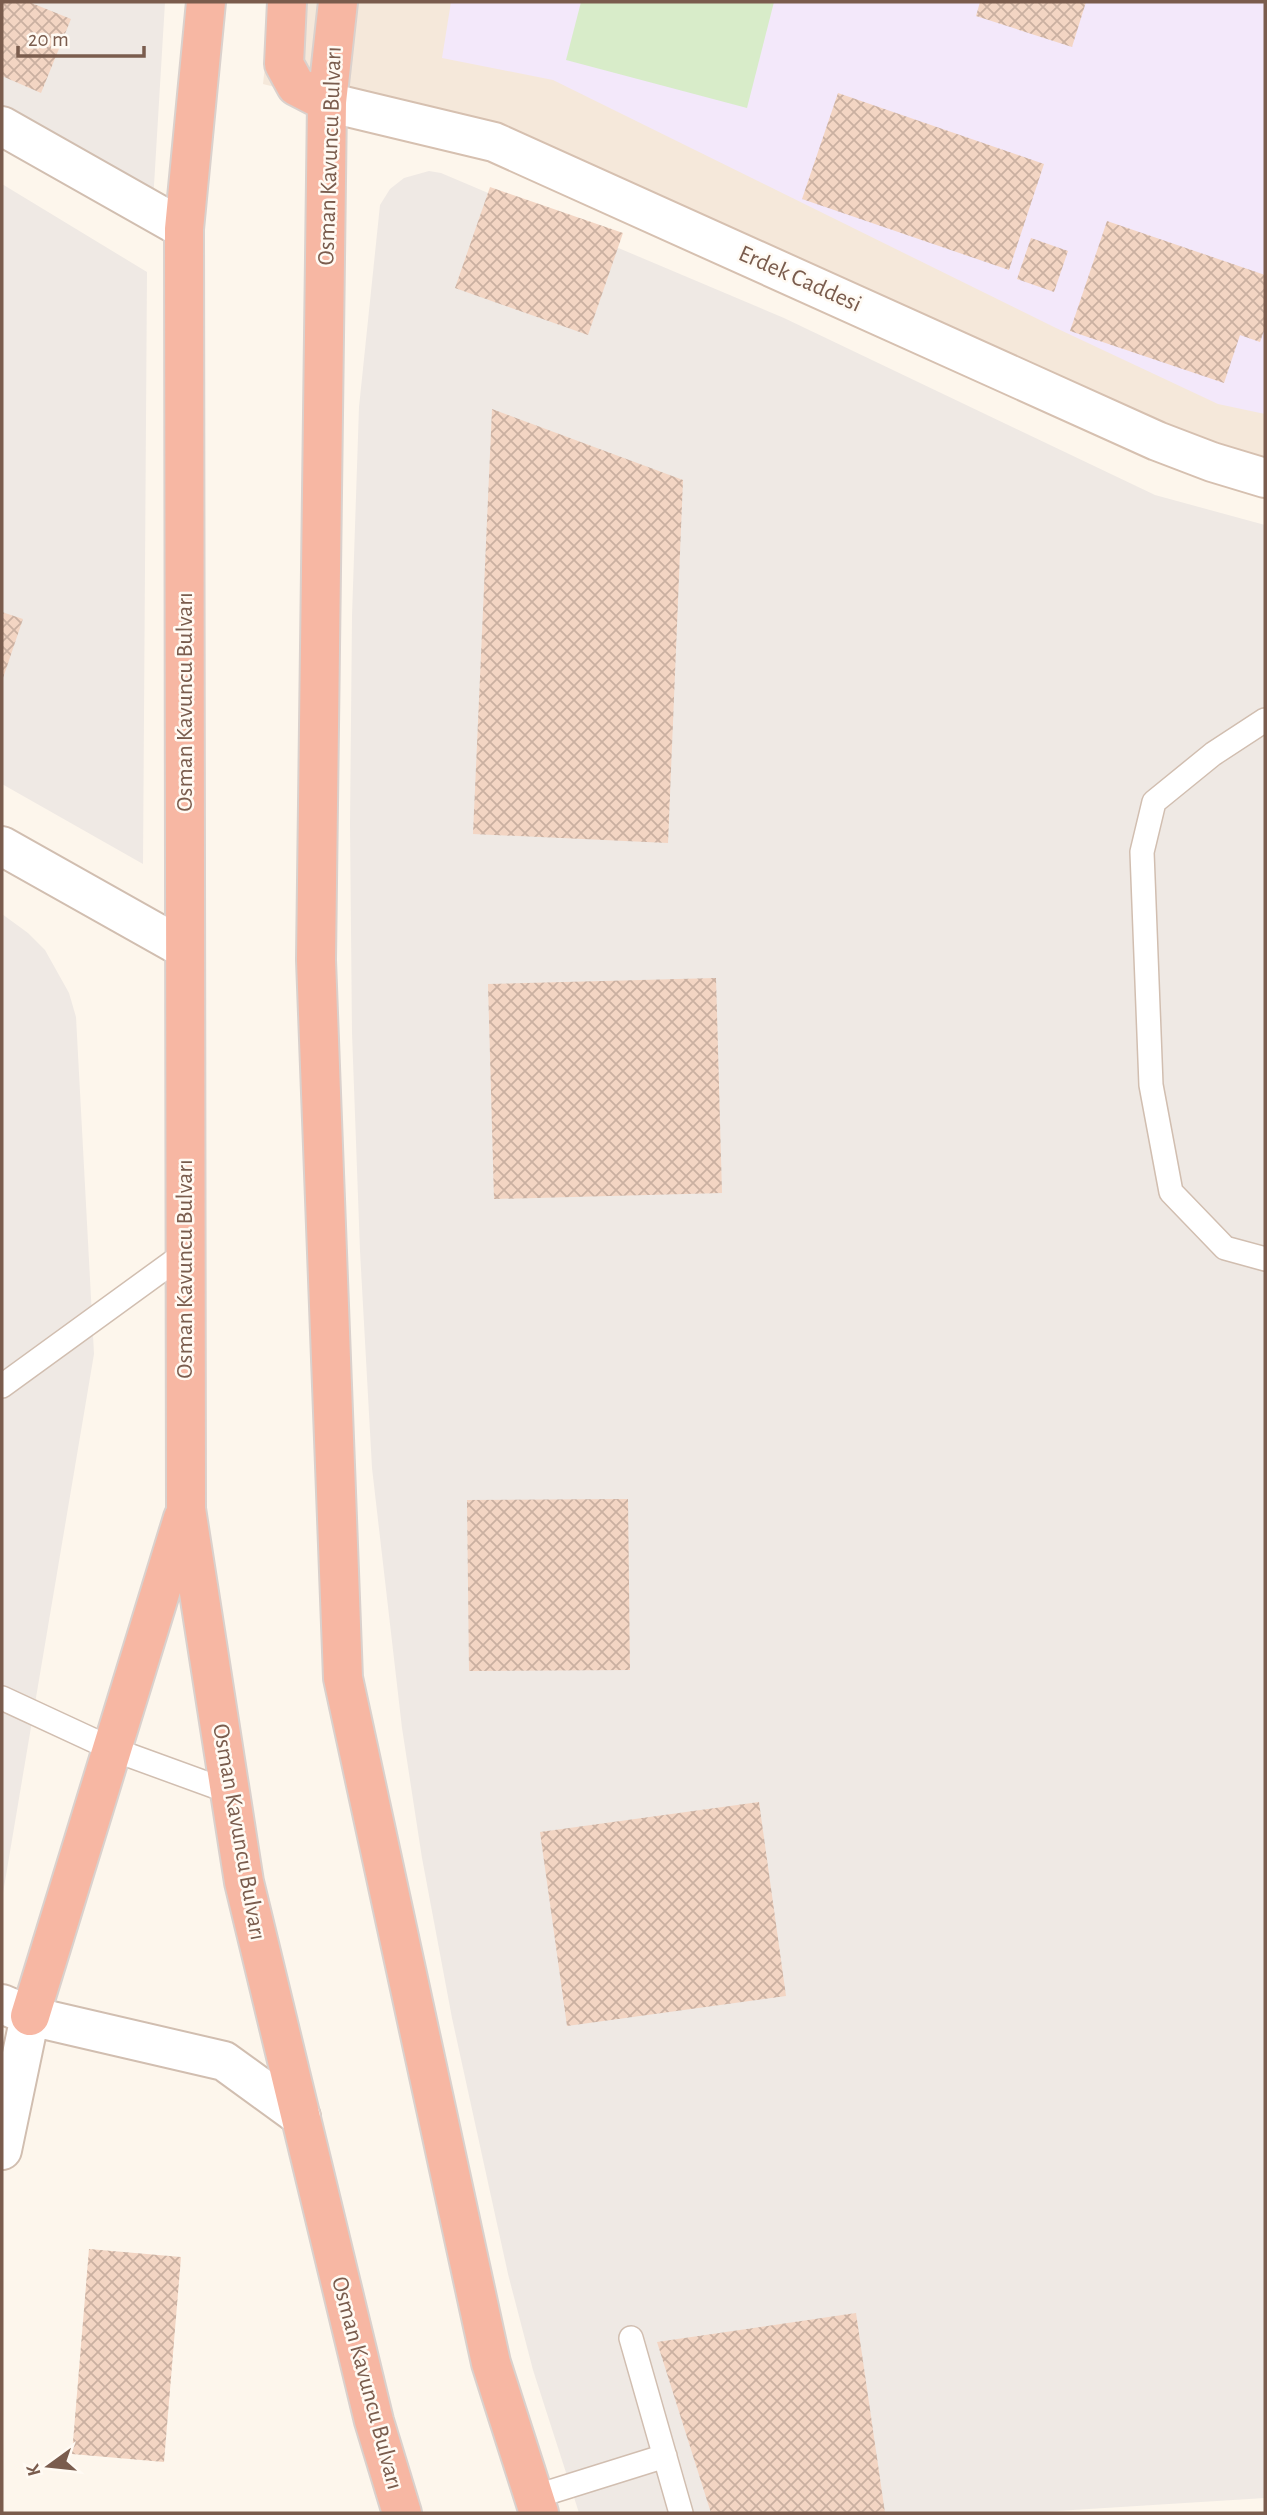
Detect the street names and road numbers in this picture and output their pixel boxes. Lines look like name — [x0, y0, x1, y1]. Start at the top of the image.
street label: Osman Kavuncu Bulvarı — [314, 46, 346, 266]
street label: Erdek Caddesi — [735, 241, 865, 317]
street label: Osman Kavuncu Bulvarı — [173, 592, 197, 812]
street label: Osman Kavuncu Bulvarı — [173, 1159, 197, 1379]
street label: Osman Kavuncu Bulvarı — [208, 1722, 270, 1942]
street label: Osman Kavuncu Bulvarı — [327, 2274, 407, 2492]

